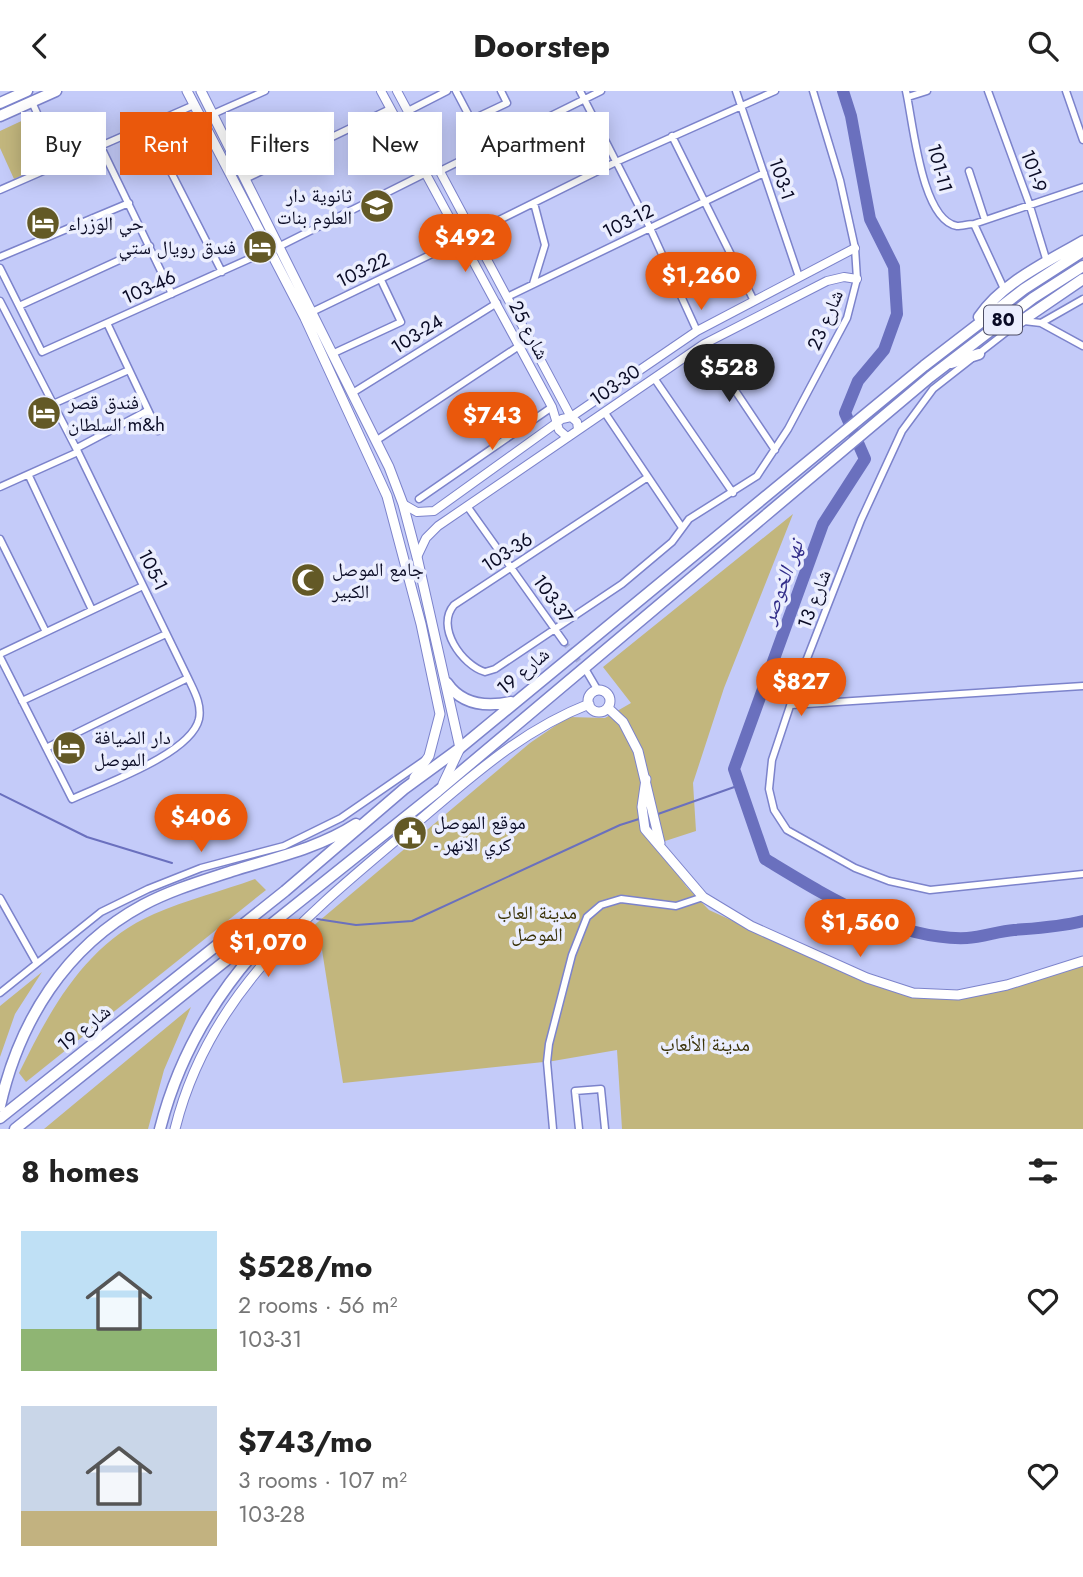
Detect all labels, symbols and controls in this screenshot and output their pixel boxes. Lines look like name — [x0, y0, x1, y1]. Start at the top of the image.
text: Doorstep — [473, 23, 610, 69]
icon: back — [21, 27, 59, 65]
icon: search — [1024, 27, 1062, 65]
chip: Buy — [21, 112, 106, 175]
chip: Rent — [120, 112, 212, 175]
chip: Filters — [226, 112, 334, 175]
chip: New — [348, 112, 442, 175]
chip: Apartment — [456, 112, 609, 175]
street label: 101-11 — [921, 141, 959, 195]
street label: 101-9 — [1014, 146, 1054, 196]
street label: 103-1 — [762, 154, 802, 204]
place label: ثانوية دار العلوم بنات — [277, 182, 352, 231]
school or university icon: ثانوية دار العلوم بنات — [358, 187, 396, 225]
street label: 103-12 — [598, 197, 658, 245]
hotel icon: حي الوزراء — [24, 204, 62, 242]
place label: حي الوزراء — [68, 210, 144, 238]
pin: $492 — [424, 215, 506, 274]
text: $492 — [435, 220, 495, 254]
hotel icon: فندق رويال ستي — [241, 228, 279, 266]
place label: فندق رويال ستي — [119, 234, 236, 262]
street label: 103-22 — [332, 246, 394, 294]
pin: $1,260 — [644, 253, 758, 312]
text: $1,260 — [661, 258, 741, 292]
street label: 103-46 — [118, 263, 180, 311]
street label: شارع 23 — [800, 286, 850, 354]
street label: شارع 25 — [502, 296, 556, 364]
road number: 80 — [984, 305, 1022, 335]
street label: 103-24 — [386, 308, 448, 360]
pin: $528 — [688, 345, 770, 404]
text: $528 — [700, 350, 758, 384]
street label: 103-30 — [584, 358, 646, 412]
place label: فندق قصر السلطان m&h — [67, 389, 165, 438]
pin: $743 — [451, 393, 533, 452]
hotel icon: فندق قصر السلطان m&h — [25, 394, 63, 432]
text: $743 — [463, 398, 521, 432]
street label: 103-36 — [476, 526, 538, 578]
water label: نهر الخوصر — [752, 533, 812, 630]
street label: 105-1 — [131, 545, 175, 595]
place label: جامع الموصل الكبير — [331, 556, 424, 605]
mosque icon: جامع الموصل الكبير — [289, 561, 327, 599]
street label: شارع 13 — [791, 566, 837, 632]
street label: 103-37 — [526, 569, 580, 629]
street label: شارع 19 — [491, 641, 555, 701]
pin: $827 — [760, 659, 842, 718]
text: $827 — [772, 664, 830, 698]
place label: دار الضيافة الموصل — [94, 724, 171, 773]
hotel icon: دار الضيافة الموصل — [50, 729, 88, 767]
pin: $406 — [160, 795, 242, 854]
text: $406 — [171, 800, 231, 834]
place label: موقع الموصل - كري الانهر — [434, 809, 526, 859]
public building icon: موقع الموصل - كري الانهر — [391, 814, 429, 852]
park label: مدينة العاب الموصل — [497, 899, 577, 948]
pin: $1,560 — [803, 899, 917, 959]
text: $1,560 — [821, 905, 899, 939]
pin: $1,070 — [211, 919, 325, 979]
text: $1,070 — [229, 925, 307, 959]
street label: شارع 19 — [52, 998, 116, 1058]
park label: مدينة الألعاب — [660, 1031, 750, 1058]
text: 8 homes — [21, 1150, 139, 1193]
icon: filters — [1024, 1152, 1062, 1190]
text: $528/mo — [238, 1245, 373, 1288]
icon: home — [77, 1259, 161, 1343]
icon: heart — [1024, 1282, 1062, 1320]
text: 2 rooms · 56 m² — [238, 1288, 398, 1322]
text: 103-31 — [238, 1322, 302, 1356]
text: $743/mo — [238, 1420, 372, 1463]
icon: home — [77, 1434, 161, 1518]
icon: heart — [1024, 1457, 1062, 1495]
text: 3 rooms · 107 m² — [238, 1463, 407, 1497]
text: 103-28 — [238, 1497, 305, 1531]

